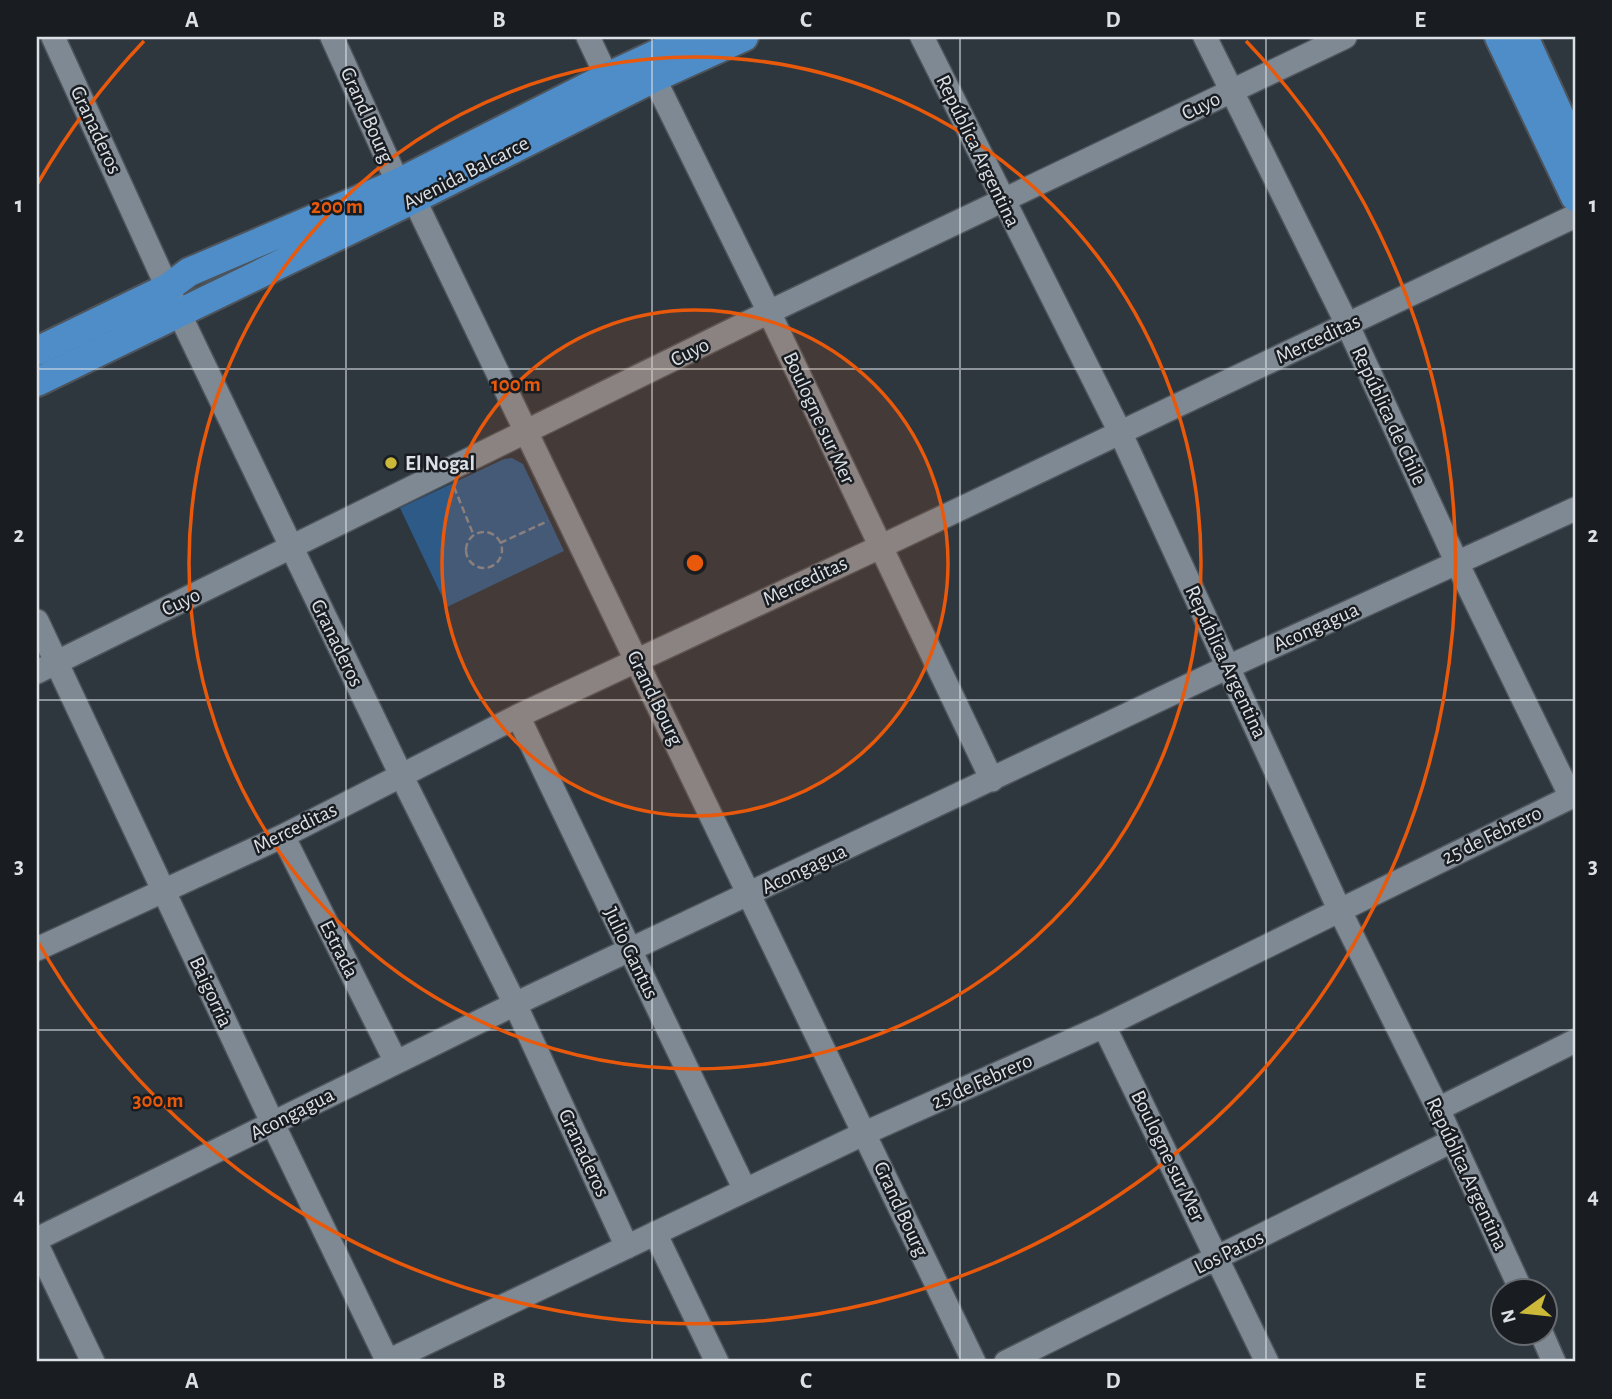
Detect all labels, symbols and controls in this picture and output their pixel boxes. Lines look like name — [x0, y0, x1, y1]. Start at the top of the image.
text: A — [185, 9, 199, 32]
text: B — [492, 9, 506, 32]
text: C — [800, 9, 812, 32]
text: D — [1105, 9, 1121, 32]
text: E — [1414, 9, 1426, 32]
street label: Grand Bourg — [337, 64, 398, 167]
street label: República Argentina — [932, 72, 1024, 230]
street label: Granaderos — [67, 83, 125, 177]
street label: Cuyo — [1178, 88, 1224, 124]
street label: Avenida Balcarce — [400, 132, 532, 214]
text: 1 — [15, 194, 23, 217]
text: 1 — [1589, 194, 1597, 217]
text: 200 m — [311, 196, 363, 217]
street label: Merceditas — [1273, 310, 1363, 368]
street label: Cuyo — [667, 334, 713, 370]
street label: República de Chile — [1348, 344, 1430, 488]
street label: Boulogne sur Mer — [779, 349, 859, 487]
text: 100 m — [491, 374, 541, 395]
place label: El Nogal — [405, 453, 475, 474]
marker: El Nogal — [383, 455, 399, 471]
text: 2 — [14, 524, 25, 547]
text: 2 — [1588, 524, 1599, 547]
centre of rings — [683, 551, 707, 575]
street label: Merceditas — [760, 552, 850, 610]
street label: República Argentina — [1181, 582, 1271, 742]
street label: Cuyo — [158, 584, 204, 620]
street label: Granaderos — [307, 596, 367, 690]
street label: Acongagua — [1270, 599, 1362, 655]
street label: Grand Bourg — [623, 647, 687, 749]
street label: Merceditas — [250, 799, 340, 857]
street label: 25 de Febrero — [1439, 802, 1545, 868]
street label: Acongagua — [758, 840, 850, 898]
text: 3 — [14, 855, 24, 878]
text: 3 — [1588, 855, 1598, 878]
street label: Julio Gantus — [600, 904, 662, 1002]
street label: Estrada — [316, 917, 362, 981]
street label: Baigorria — [186, 954, 236, 1031]
street label: 25 de Febrero — [928, 1049, 1036, 1113]
street label: Acongagua — [247, 1084, 338, 1144]
street label: Boulogne sur Mer — [1127, 1087, 1209, 1225]
text: 300 m — [132, 1090, 184, 1111]
street label: República Argentina — [1422, 1094, 1512, 1254]
street label: Granaderos — [555, 1106, 613, 1200]
street label: Grand Bourg — [870, 1158, 932, 1261]
text: 4 — [13, 1185, 25, 1208]
text: 4 — [1587, 1185, 1599, 1208]
street label: Los Patos — [1191, 1226, 1267, 1278]
north arrow — [1490, 1276, 1560, 1346]
text: N — [1498, 1307, 1520, 1325]
text: A — [185, 1370, 199, 1393]
text: B — [492, 1370, 506, 1393]
text: C — [800, 1370, 812, 1393]
text: D — [1105, 1370, 1121, 1393]
text: E — [1414, 1370, 1426, 1393]

